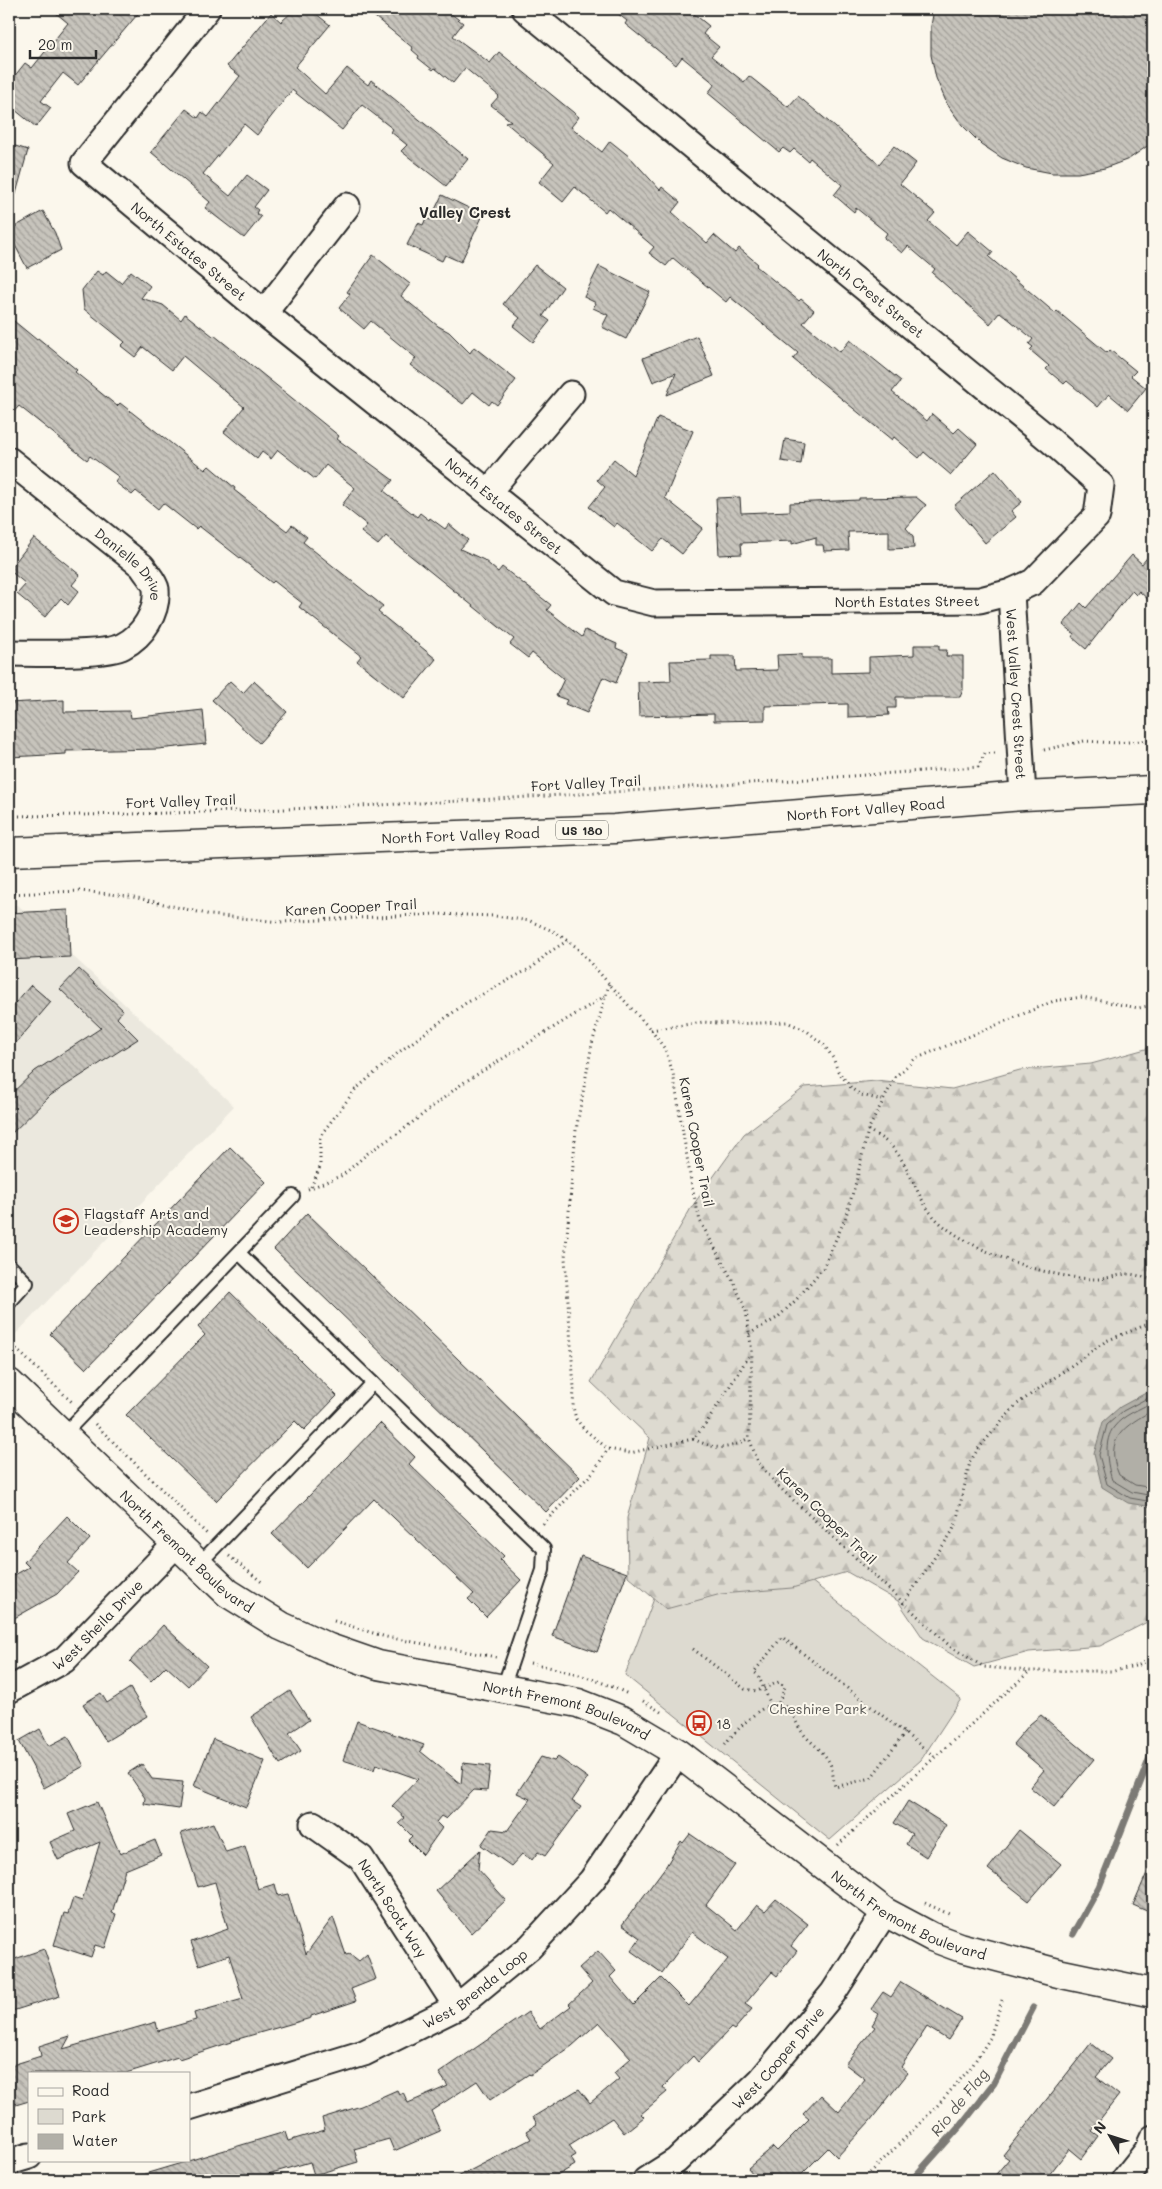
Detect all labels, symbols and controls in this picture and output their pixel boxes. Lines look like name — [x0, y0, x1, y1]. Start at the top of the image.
scale bar — [30, 28, 96, 60]
text: 20 m — [38, 34, 72, 54]
street label: North Estates Street — [127, 197, 251, 304]
district label: Valley Crest — [419, 202, 511, 222]
street label: North Crest Street — [814, 244, 928, 342]
street label: North Estates Street — [442, 453, 567, 558]
street label: Danielle Drive — [91, 523, 166, 602]
street label: North Estates Street — [835, 591, 980, 611]
street label: West Valley Crest Street — [1002, 608, 1032, 780]
street label: Fort Valley Trail — [530, 771, 642, 795]
street label: Fort Valley Trail — [126, 790, 236, 812]
street label: North Fort Valley Road — [786, 793, 945, 825]
road number: US 180 — [556, 820, 608, 840]
street label: North Fort Valley Road — [381, 822, 540, 847]
street label: Karen Cooper Trail — [285, 894, 417, 920]
street label: Karen Cooper Trail — [675, 1075, 719, 1209]
place label: Flagstaff Arts and Leadership Academy — [84, 1204, 228, 1239]
school or university icon: Flagstaff Arts and Leadership Academy — [53, 1208, 79, 1234]
street label: Karen Cooper Trail — [773, 1463, 881, 1569]
street label: North Fremont Boulevard — [116, 1485, 258, 1616]
street label: West Sheila Drive — [49, 1575, 146, 1674]
street label: North Fremont Boulevard — [482, 1676, 654, 1744]
park label: Cheshire Park — [769, 1699, 867, 1718]
bus stop icon: 18 — [686, 1710, 712, 1736]
place label: 18 — [716, 1714, 731, 1733]
street label: North Scott Way — [354, 1855, 432, 1961]
street label: North Fremont Boulevard — [828, 1865, 989, 1963]
street label: West Brenda Loop — [419, 1944, 531, 2032]
street label: West Cooper Drive — [727, 2002, 828, 2113]
water label: Rio de Flag — [926, 2064, 993, 2140]
legend — [28, 2072, 190, 2162]
text: Road — [72, 2080, 109, 2100]
text: Park — [72, 2106, 106, 2126]
north arrow — [1084, 2112, 1134, 2162]
text: N — [1089, 2117, 1110, 2138]
text: Water — [72, 2130, 118, 2150]

